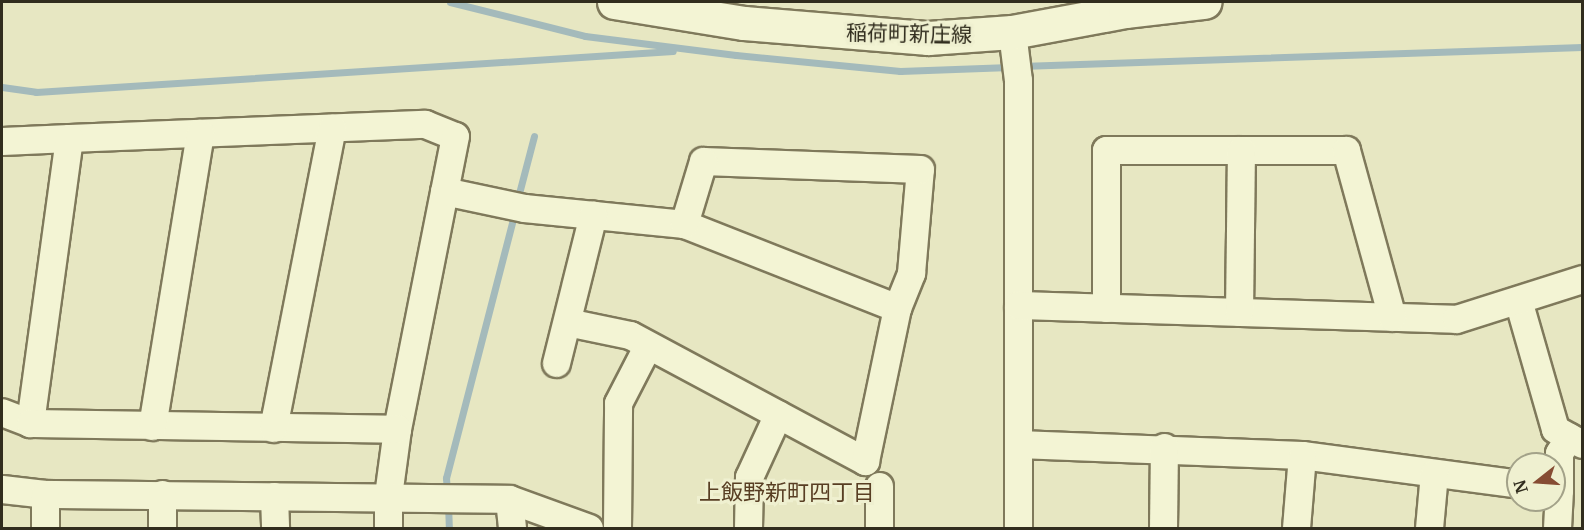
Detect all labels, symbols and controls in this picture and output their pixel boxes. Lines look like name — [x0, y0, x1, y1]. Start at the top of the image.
street label: 稲荷町新庄線 — [846, 20, 972, 48]
north arrow — [1506, 452, 1566, 512]
text: N — [1509, 478, 1532, 496]
district label: 上飯野新町四丁目 — [699, 480, 875, 506]

